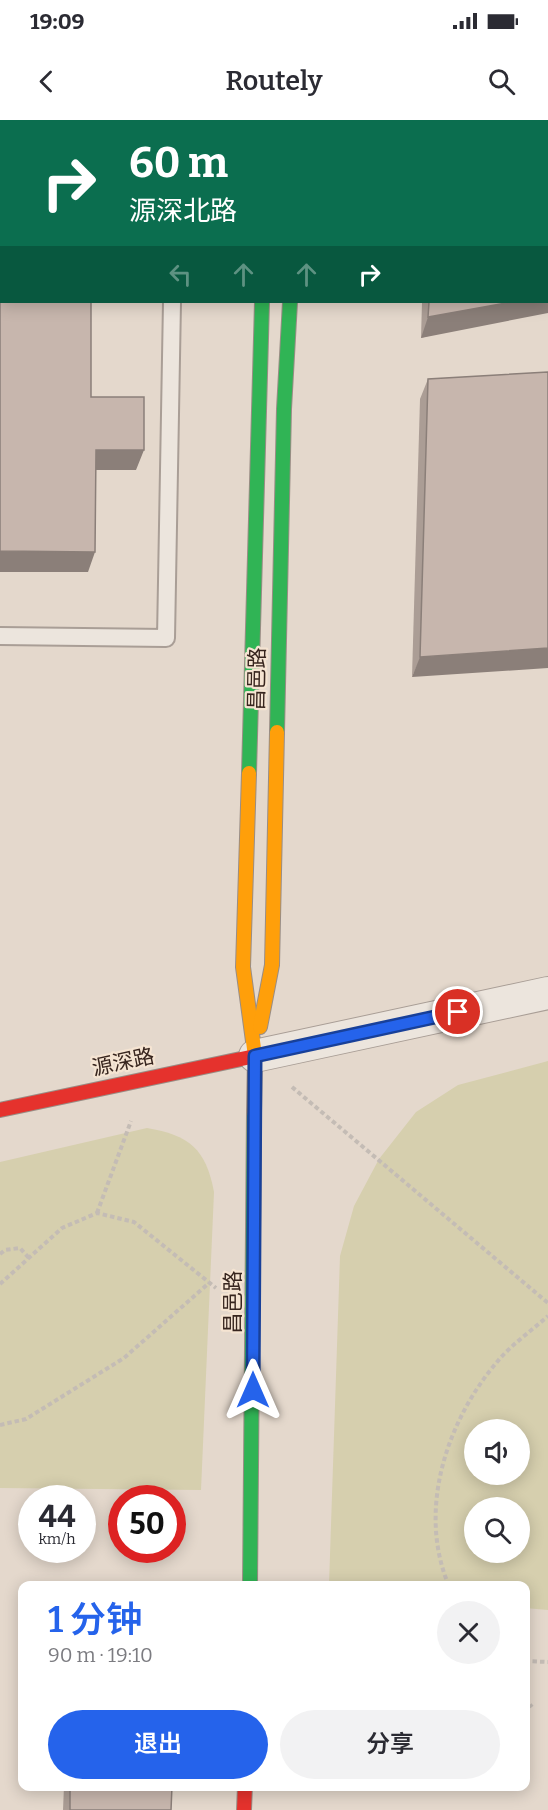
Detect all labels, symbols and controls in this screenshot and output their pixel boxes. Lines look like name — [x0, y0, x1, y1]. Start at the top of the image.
text: 19:09 — [30, 8, 85, 35]
icon: back — [30, 65, 63, 98]
text: Routely — [225, 65, 323, 97]
icon: search — [485, 65, 518, 98]
text: 60 m — [129, 138, 228, 188]
icon: right — [30, 144, 108, 222]
text: 源深北路 — [129, 195, 237, 227]
icon: left — [164, 258, 197, 291]
icon: ahead — [227, 258, 260, 291]
icon: ahead — [290, 258, 323, 291]
icon: right — [353, 258, 386, 291]
street label: 昌邑路 — [243, 647, 271, 711]
pin — [432, 986, 483, 1037]
icon: arrive — [441, 995, 474, 1028]
street label: 源深路 — [89, 1043, 157, 1081]
street label: 昌邑路 — [220, 1271, 246, 1334]
position arrow — [221, 1358, 285, 1422]
map controls — [464, 1419, 530, 1563]
button: sound — [464, 1419, 530, 1485]
speed limit sign: 50 — [108, 1485, 186, 1563]
button: search — [464, 1497, 530, 1563]
text: 44 — [39, 1499, 75, 1535]
text: km/h — [38, 1530, 76, 1548]
text: 1 分钟 — [48, 1598, 142, 1642]
button: close — [437, 1601, 500, 1664]
text: 90 m · 19:10 — [48, 1643, 153, 1667]
button: 退出 — [48, 1710, 268, 1779]
button: 分享 — [280, 1710, 500, 1779]

